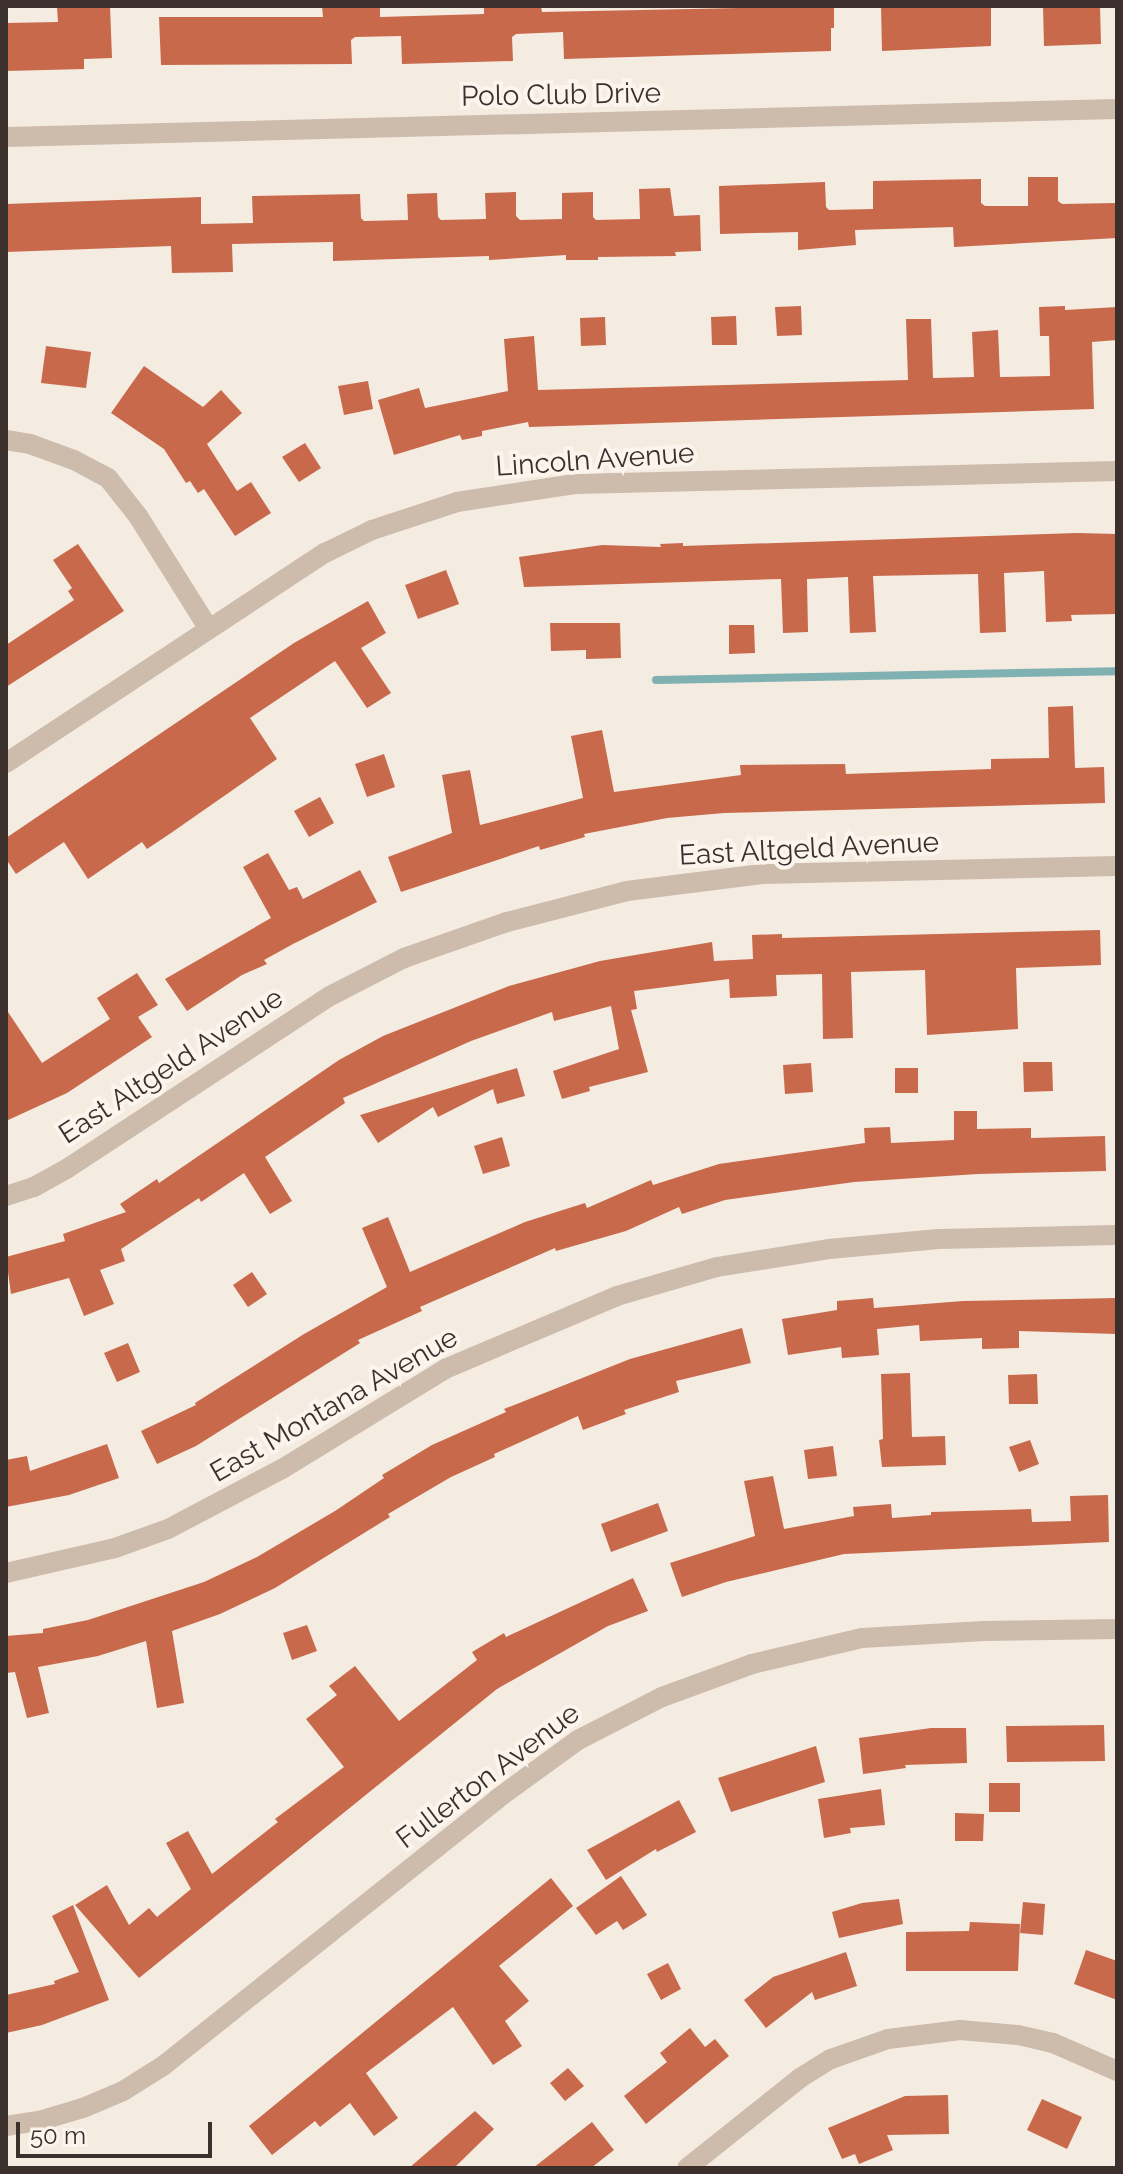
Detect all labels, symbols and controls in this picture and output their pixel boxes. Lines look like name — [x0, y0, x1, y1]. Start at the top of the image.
street label: Polo Club Drive — [461, 76, 661, 114]
street label: Lincoln Avenue — [494, 436, 696, 484]
street label: East Altgeld Avenue — [677, 825, 941, 873]
street label: East Altgeld Avenue — [52, 981, 290, 1151]
street label: East Montana Avenue — [204, 1320, 464, 1490]
street label: Fullerton Avenue — [390, 1696, 586, 1856]
scale bar — [20, 2106, 216, 2156]
text: 50 m — [30, 2121, 86, 2150]

